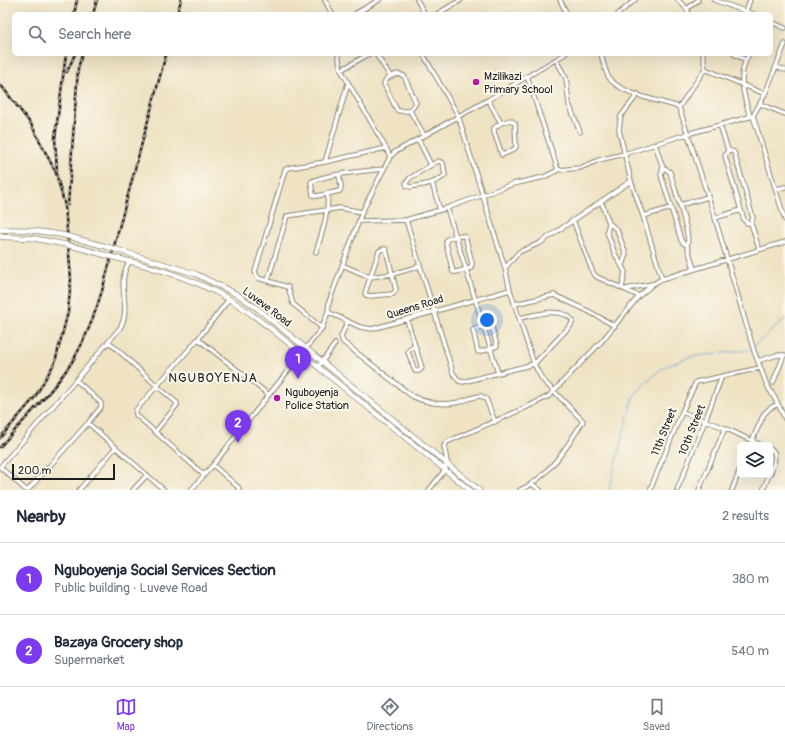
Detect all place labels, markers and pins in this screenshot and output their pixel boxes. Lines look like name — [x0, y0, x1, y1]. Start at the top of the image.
place label: Mzilikazi Primary School — [484, 70, 553, 96]
marker: Mzilikazi Primary School — [471, 77, 481, 87]
pin: 1 — [285, 346, 311, 379]
place label: Nguboyenja Police Station — [285, 386, 349, 412]
marker: Nguboyenja Police Station — [272, 393, 282, 403]
pin: 2 — [225, 410, 251, 443]

